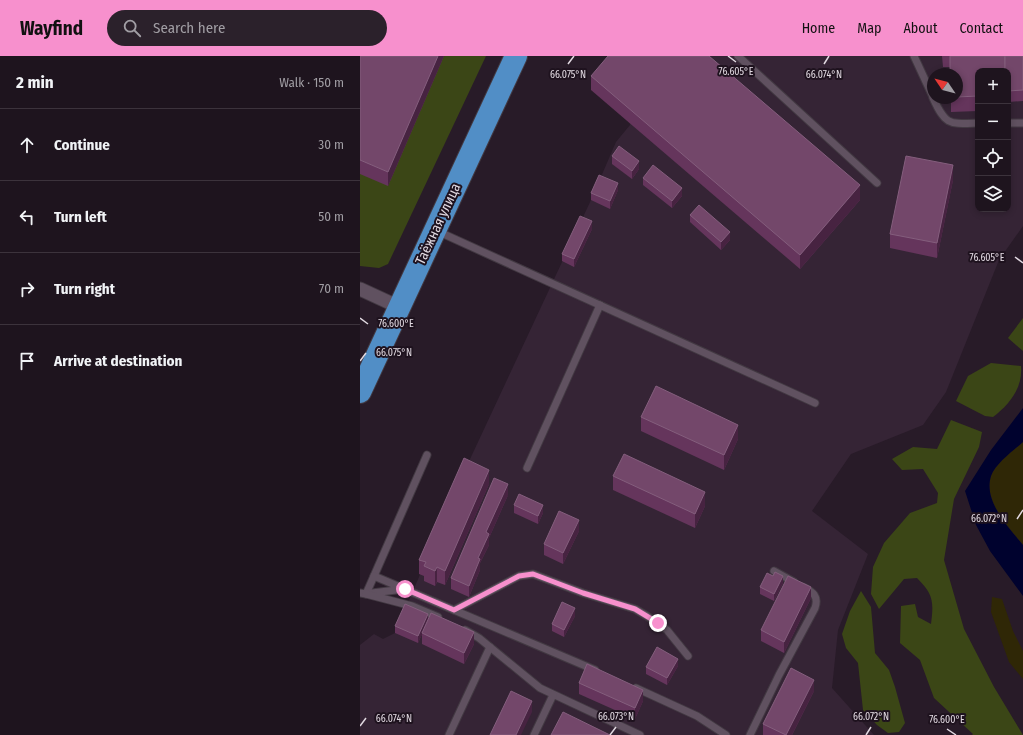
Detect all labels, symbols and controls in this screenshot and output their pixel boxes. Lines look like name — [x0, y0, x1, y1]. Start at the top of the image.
search box — [107, 10, 387, 46]
text: Wayfind — [20, 17, 83, 40]
icon: search — [121, 17, 143, 39]
text: Search here — [153, 19, 225, 37]
text: Home — [802, 20, 835, 37]
text: Map — [857, 20, 881, 37]
text: About — [903, 20, 938, 37]
text: Contact — [960, 20, 1003, 37]
text: 76.605°E — [719, 66, 754, 78]
north arrow — [927, 68, 963, 104]
map controls — [975, 68, 1011, 212]
button: + — [975, 68, 1011, 104]
text: 66.075°N — [550, 69, 586, 81]
text: 66.074°N — [806, 69, 842, 81]
text: 2 min — [16, 72, 54, 93]
text: Walk · 150 m — [279, 75, 344, 90]
button: − — [975, 104, 1011, 140]
icon: ahead — [16, 134, 38, 156]
text: Continue — [54, 136, 110, 154]
text: 30 m — [318, 137, 344, 152]
button: locate — [975, 140, 1011, 176]
button: layers — [975, 176, 1011, 212]
street label: Таёжная улица — [412, 180, 464, 267]
icon: left — [16, 206, 38, 228]
text: Turn left — [54, 208, 107, 226]
text: 50 m — [318, 209, 344, 224]
text: 76.605°E — [970, 252, 1005, 264]
icon: right — [16, 278, 38, 300]
text: Turn right — [54, 280, 115, 298]
text: 70 m — [319, 281, 344, 296]
text: 76.600°E — [378, 318, 414, 330]
text: 66.075°N — [376, 347, 412, 359]
icon: arrive — [16, 350, 38, 372]
text: Arrive at destination — [54, 352, 182, 370]
text: 66.072°N — [971, 513, 1007, 525]
route start — [396, 580, 414, 598]
route end — [649, 614, 667, 632]
text: 66.073°N — [598, 711, 634, 723]
text: 66.072°N — [853, 711, 889, 723]
text: 66.074°N — [376, 713, 412, 725]
text: 76.600°E — [929, 714, 965, 726]

